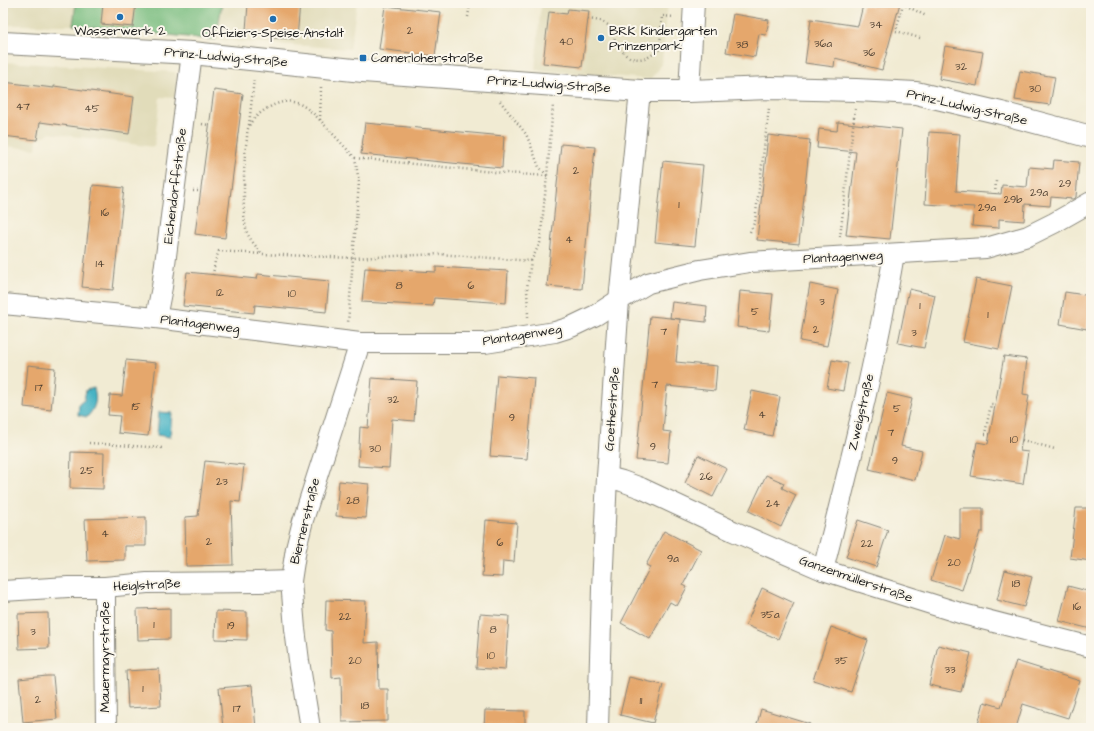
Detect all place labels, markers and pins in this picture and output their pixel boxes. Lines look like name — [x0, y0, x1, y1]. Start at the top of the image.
marker: Wasserwerk 2 — [115, 12, 125, 22]
marker: Offiziers-Speise-Anstalt — [268, 14, 278, 24]
place label: Wasserwerk 2 — [74, 22, 166, 40]
place label: BRK Kindergarten Prinzenpark — [609, 22, 718, 55]
place label: Offiziers-Speise-Anstalt — [202, 24, 345, 42]
marker: BRK Kindergarten Prinzenpark — [596, 33, 606, 43]
place label: Camerloherstraße — [371, 49, 483, 67]
marker: Camerloherstraße — [358, 53, 368, 63]

